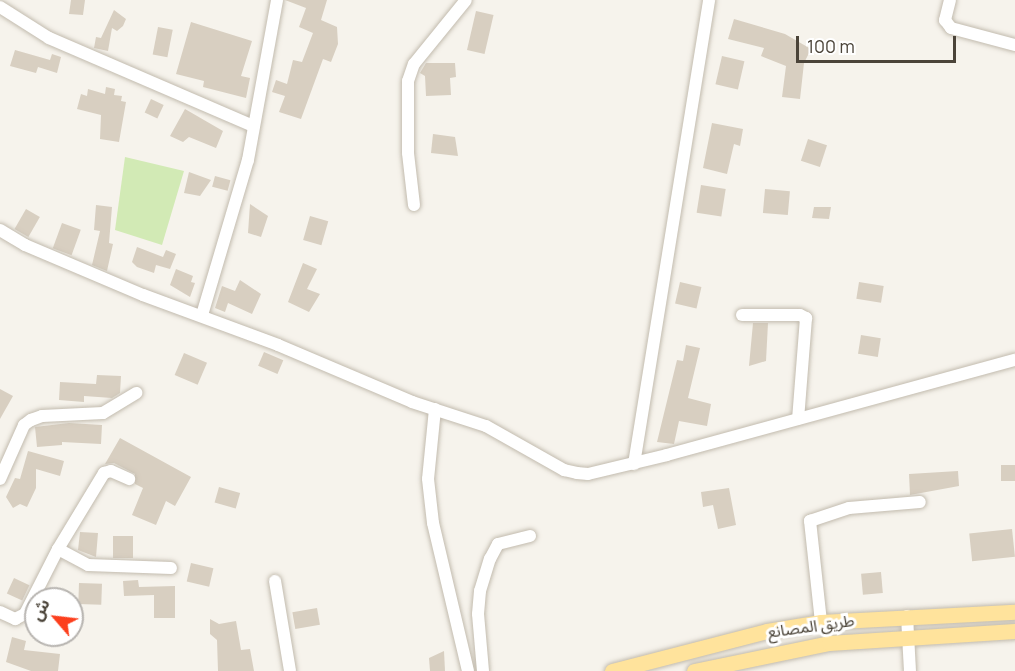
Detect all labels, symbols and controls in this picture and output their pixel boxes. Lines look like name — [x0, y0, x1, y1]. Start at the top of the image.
scale bar — [799, 24, 960, 62]
text: 100 m — [807, 34, 855, 58]
north arrow — [24, 587, 84, 647]
text: ش — [25, 595, 55, 624]
street label: طريق المصانع — [766, 610, 856, 642]

